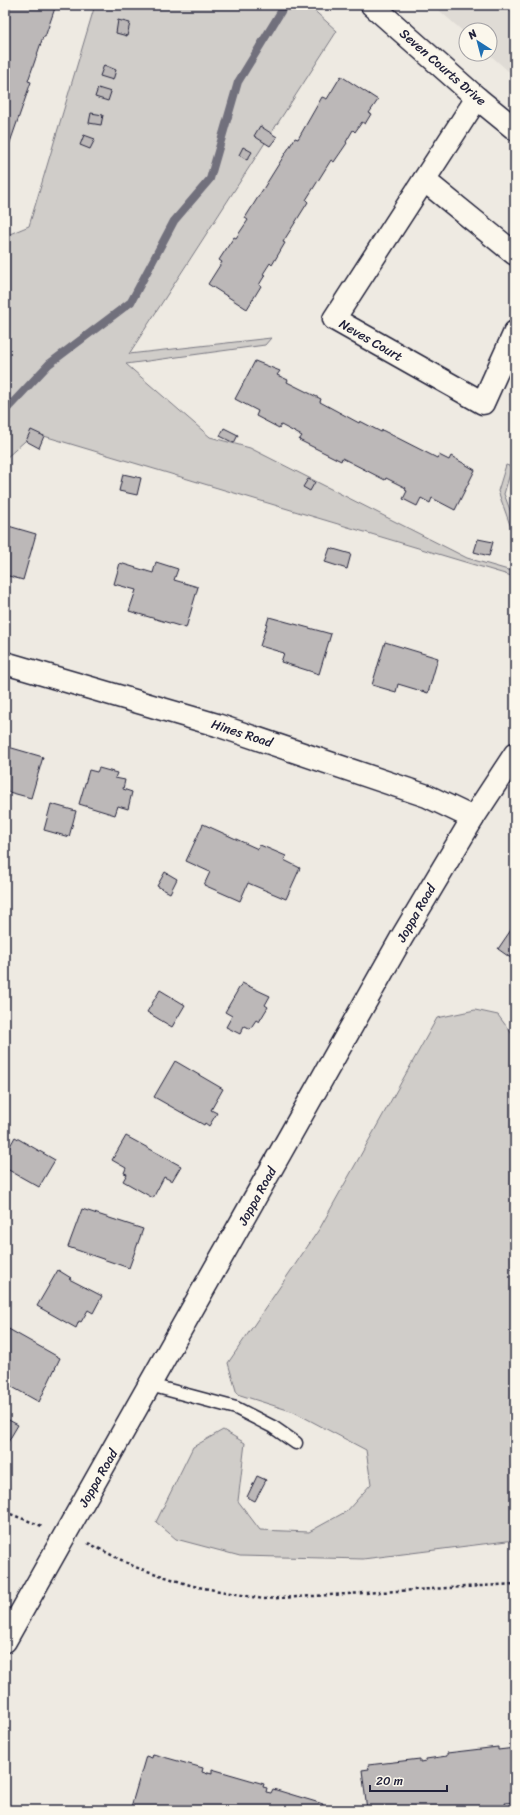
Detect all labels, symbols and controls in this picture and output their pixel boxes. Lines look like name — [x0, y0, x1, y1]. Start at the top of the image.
street label: Seven Courts Drive — [394, 22, 492, 112]
north arrow — [458, 22, 498, 62]
text: N — [463, 24, 481, 45]
street label: Neves Court — [335, 312, 407, 368]
street label: Hines Road — [208, 712, 277, 754]
street label: Joppa Road — [390, 879, 443, 947]
street label: Joppa Road — [231, 1161, 283, 1230]
street label: Joppa Road — [72, 1444, 125, 1512]
scale bar — [370, 1767, 447, 1793]
text: 20 m — [376, 1770, 403, 1792]

